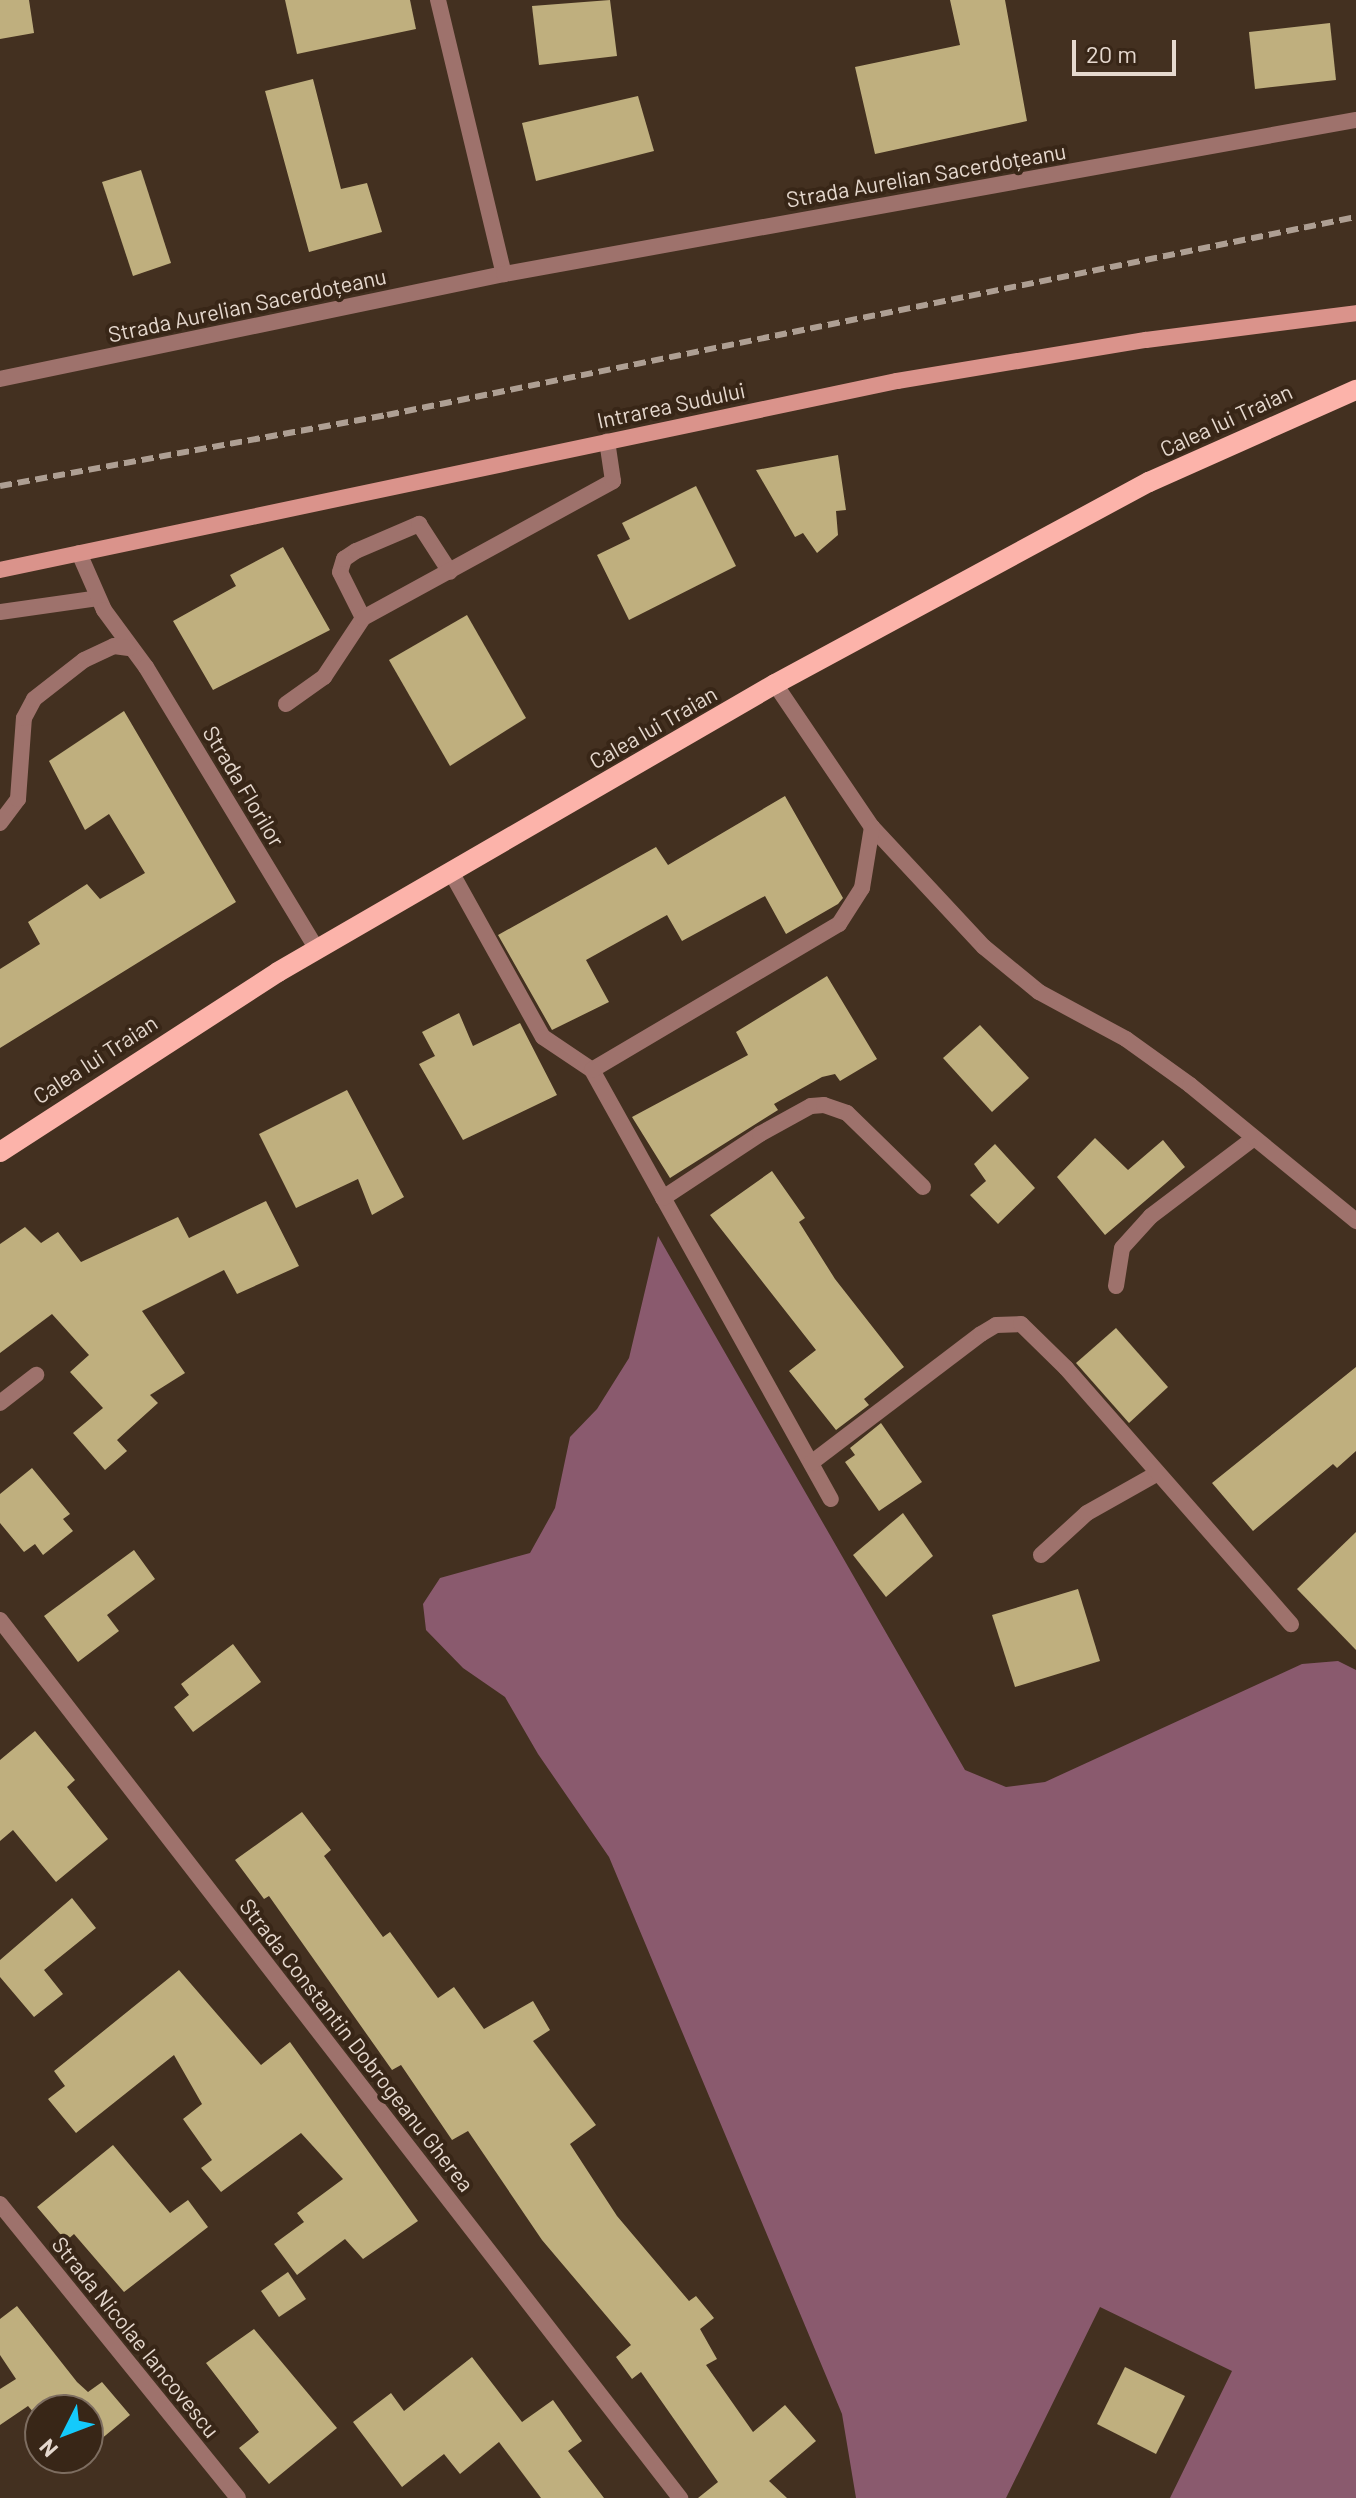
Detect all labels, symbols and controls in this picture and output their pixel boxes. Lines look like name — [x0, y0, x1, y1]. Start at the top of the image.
scale bar — [1076, 24, 1180, 74]
text: 20 m — [1086, 39, 1137, 68]
street label: Strada Aurelian Sacerdoțeanu — [784, 137, 1068, 213]
street label: Strada Aurelian Sacerdoțeanu — [105, 263, 389, 347]
street label: Intrarea Sudului — [594, 376, 748, 434]
street label: Calea lui Traian — [1156, 378, 1296, 462]
street label: Calea lui Traian — [585, 680, 721, 774]
street label: Strada Florilor — [198, 721, 290, 851]
street label: Calea lui Traian — [28, 1009, 162, 1109]
street label: Strada Constantin Dobrogeanu Gherea — [234, 1893, 480, 2197]
street label: Strada Nicolae Iancovescu — [47, 2231, 225, 2443]
north arrow — [24, 2394, 104, 2474]
text: N — [33, 2435, 62, 2463]

